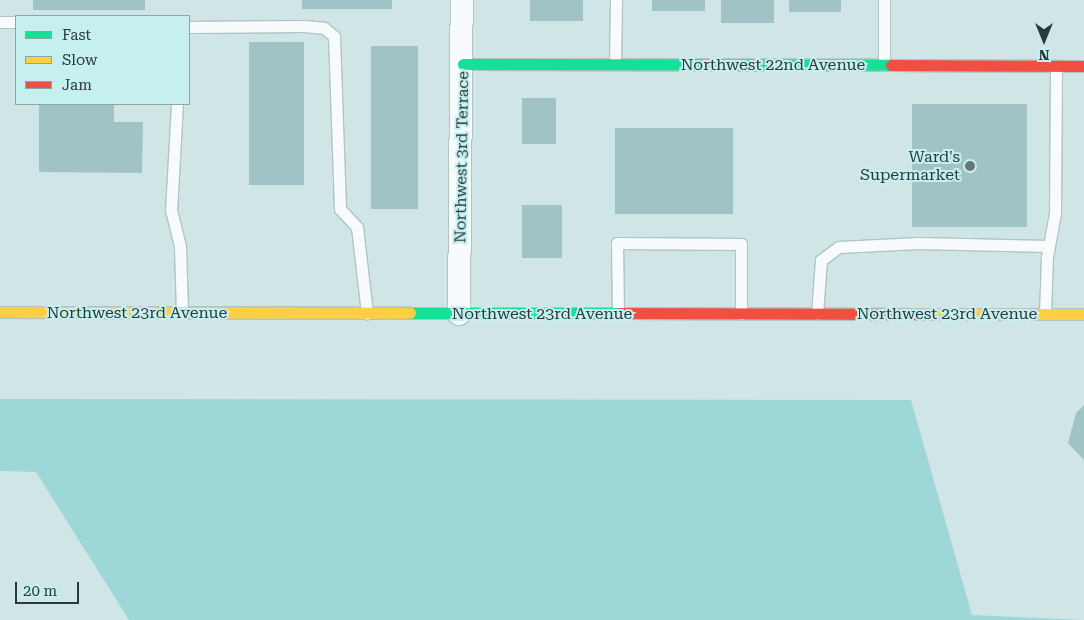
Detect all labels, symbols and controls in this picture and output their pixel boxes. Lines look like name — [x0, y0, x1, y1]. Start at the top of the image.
legend — [15, 15, 190, 105]
north arrow — [1019, 15, 1069, 65]
text: Fast — [62, 26, 91, 44]
text: N — [1039, 47, 1049, 63]
text: Slow — [62, 51, 97, 69]
street label: Northwest 22nd Avenue — [681, 55, 865, 75]
street label: Northwest 3rd Terrace — [451, 71, 473, 243]
text: Jam — [62, 76, 92, 94]
place label: Ward's Supermarket — [860, 147, 960, 185]
marker: Ward's Supermarket — [964, 160, 976, 172]
street label: Northwest 23rd Avenue — [47, 303, 227, 323]
street label: Northwest 23rd Avenue — [452, 304, 632, 324]
street label: Northwest 23rd Avenue — [857, 304, 1037, 324]
scale bar — [18, 572, 81, 604]
text: 20 m — [23, 582, 57, 600]

